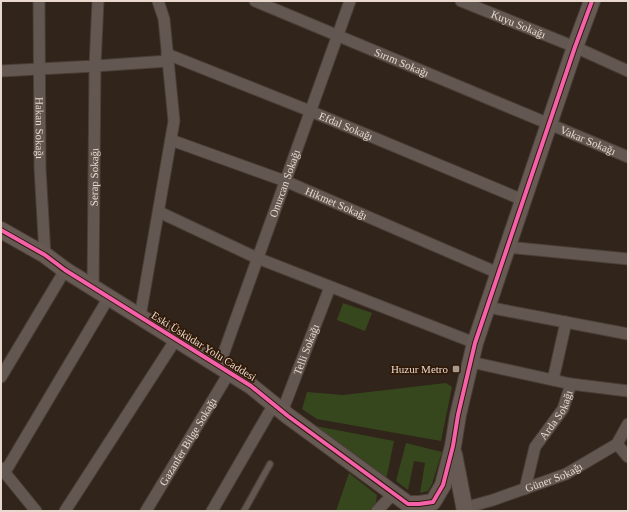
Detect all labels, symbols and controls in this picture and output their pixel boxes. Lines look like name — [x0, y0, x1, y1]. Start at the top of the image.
street label: Kuyu Sokağı — [489, 8, 548, 41]
street label: Sırım Sokağı — [373, 46, 431, 79]
street label: Hakan Sokağı — [34, 97, 46, 159]
street label: Efdal Sokağı — [317, 109, 375, 143]
street label: Vakar Sokağı — [559, 123, 618, 157]
street label: Serap Sokağı — [88, 148, 100, 206]
street label: Onurcan Sokağı — [267, 148, 302, 219]
street label: Hikmet Sokağı — [303, 184, 369, 222]
street label: Eski Üsküdar Yolu Caddesi — [150, 309, 258, 383]
street label: Telli Sokağı — [291, 322, 321, 377]
place label: Huzur Metro — [391, 363, 448, 375]
marker: Huzur Metro — [451, 364, 461, 374]
street label: Arda Sokağı — [537, 389, 575, 442]
street label: Gazanfer Bilge Sokağı — [157, 396, 219, 488]
street label: Güner Sokağı — [523, 460, 584, 494]

